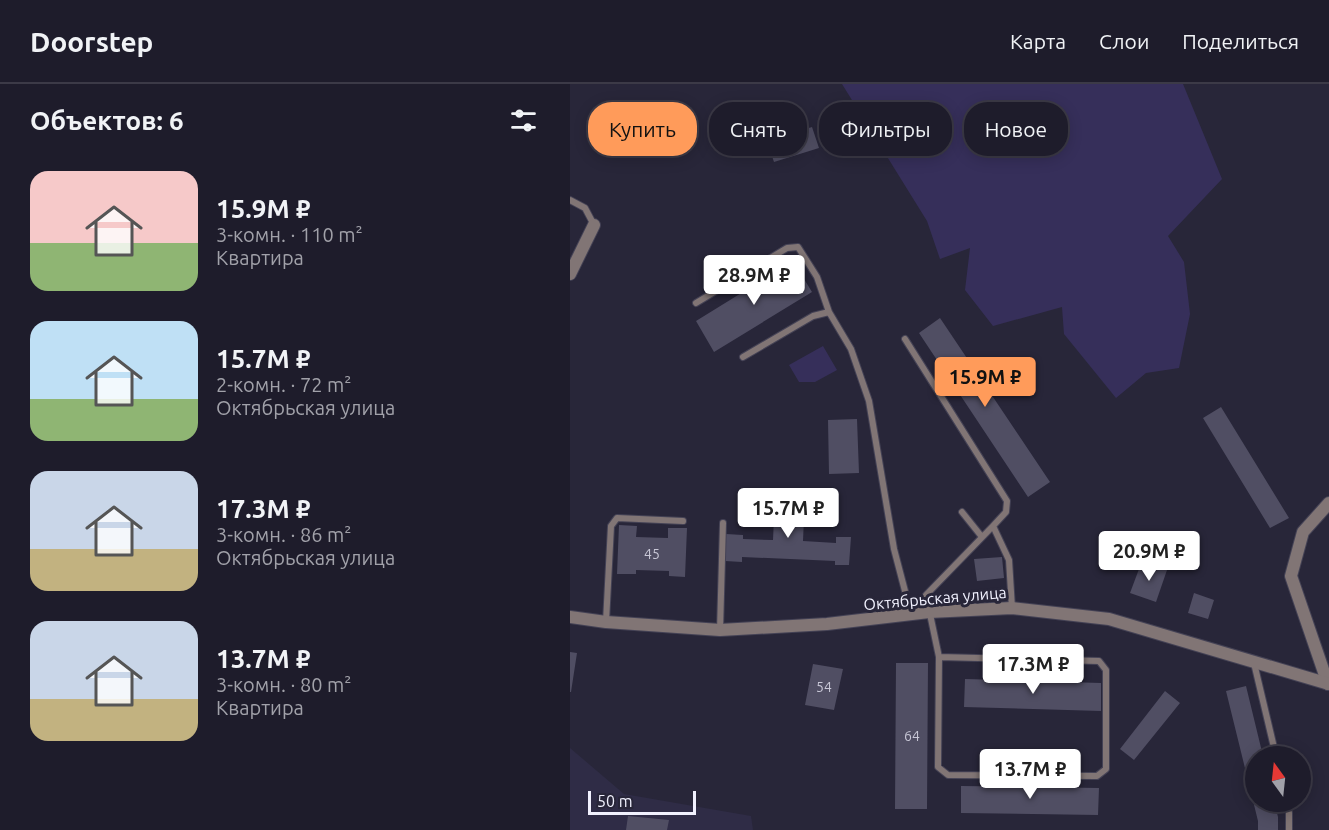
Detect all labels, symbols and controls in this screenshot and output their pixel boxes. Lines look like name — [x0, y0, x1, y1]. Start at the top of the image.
text: Doorstep — [30, 26, 153, 57]
text: Карта — [1010, 29, 1066, 53]
text: Слои — [1099, 29, 1149, 53]
text: Поделиться — [1182, 29, 1299, 53]
chip: Купить — [588, 102, 697, 156]
chip: Снять — [709, 102, 807, 156]
chip: Фильтры — [819, 102, 952, 156]
chip: Новое — [964, 102, 1068, 156]
icon: filters — [507, 104, 540, 137]
text: Объектов: 6 — [30, 106, 184, 135]
text: 15.9M ₽ — [216, 194, 310, 223]
icon: home — [78, 195, 150, 267]
text: 3-комн. · 110 m² — [216, 223, 363, 246]
text: Квартира — [216, 246, 304, 269]
pin: 28.9M ₽ — [699, 255, 809, 306]
text: 28.9M ₽ — [718, 263, 790, 286]
text: 15.7M ₽ — [216, 344, 310, 373]
icon: home — [78, 345, 150, 417]
pin: 15.9M ₽ — [930, 357, 1040, 408]
text: 15.9M ₽ — [949, 365, 1021, 388]
text: 2-комн. · 72 m² — [216, 373, 351, 396]
text: Октябрьская улица — [216, 396, 395, 419]
pin: 15.7M ₽ — [733, 488, 843, 539]
text: 17.3M ₽ — [216, 494, 310, 523]
icon: home — [78, 495, 150, 567]
text: 15.7M ₽ — [752, 496, 824, 519]
text: 3-комн. · 86 m² — [216, 523, 351, 546]
pin: 20.9M ₽ — [1094, 531, 1204, 582]
text: 20.9M ₽ — [1113, 539, 1185, 562]
text: Октябрьская улица — [216, 546, 395, 569]
house number: 45 — [644, 546, 660, 562]
street label: Октябрьская улица — [863, 583, 1007, 613]
text: 13.7M ₽ — [216, 644, 310, 673]
pin: 17.3M ₽ — [978, 644, 1088, 695]
icon: home — [78, 645, 150, 717]
text: 17.3M ₽ — [997, 652, 1069, 675]
text: 3-комн. · 80 m² — [216, 673, 351, 696]
house number: 54 — [816, 679, 832, 695]
text: Квартира — [216, 696, 304, 719]
house number: 64 — [904, 728, 920, 744]
north arrow — [1245, 746, 1311, 812]
map controls — [1245, 746, 1311, 812]
pin: 13.7M ₽ — [975, 749, 1085, 800]
text: 13.7M ₽ — [994, 757, 1066, 780]
scale bar — [588, 788, 696, 816]
text: 50 m — [597, 792, 633, 810]

